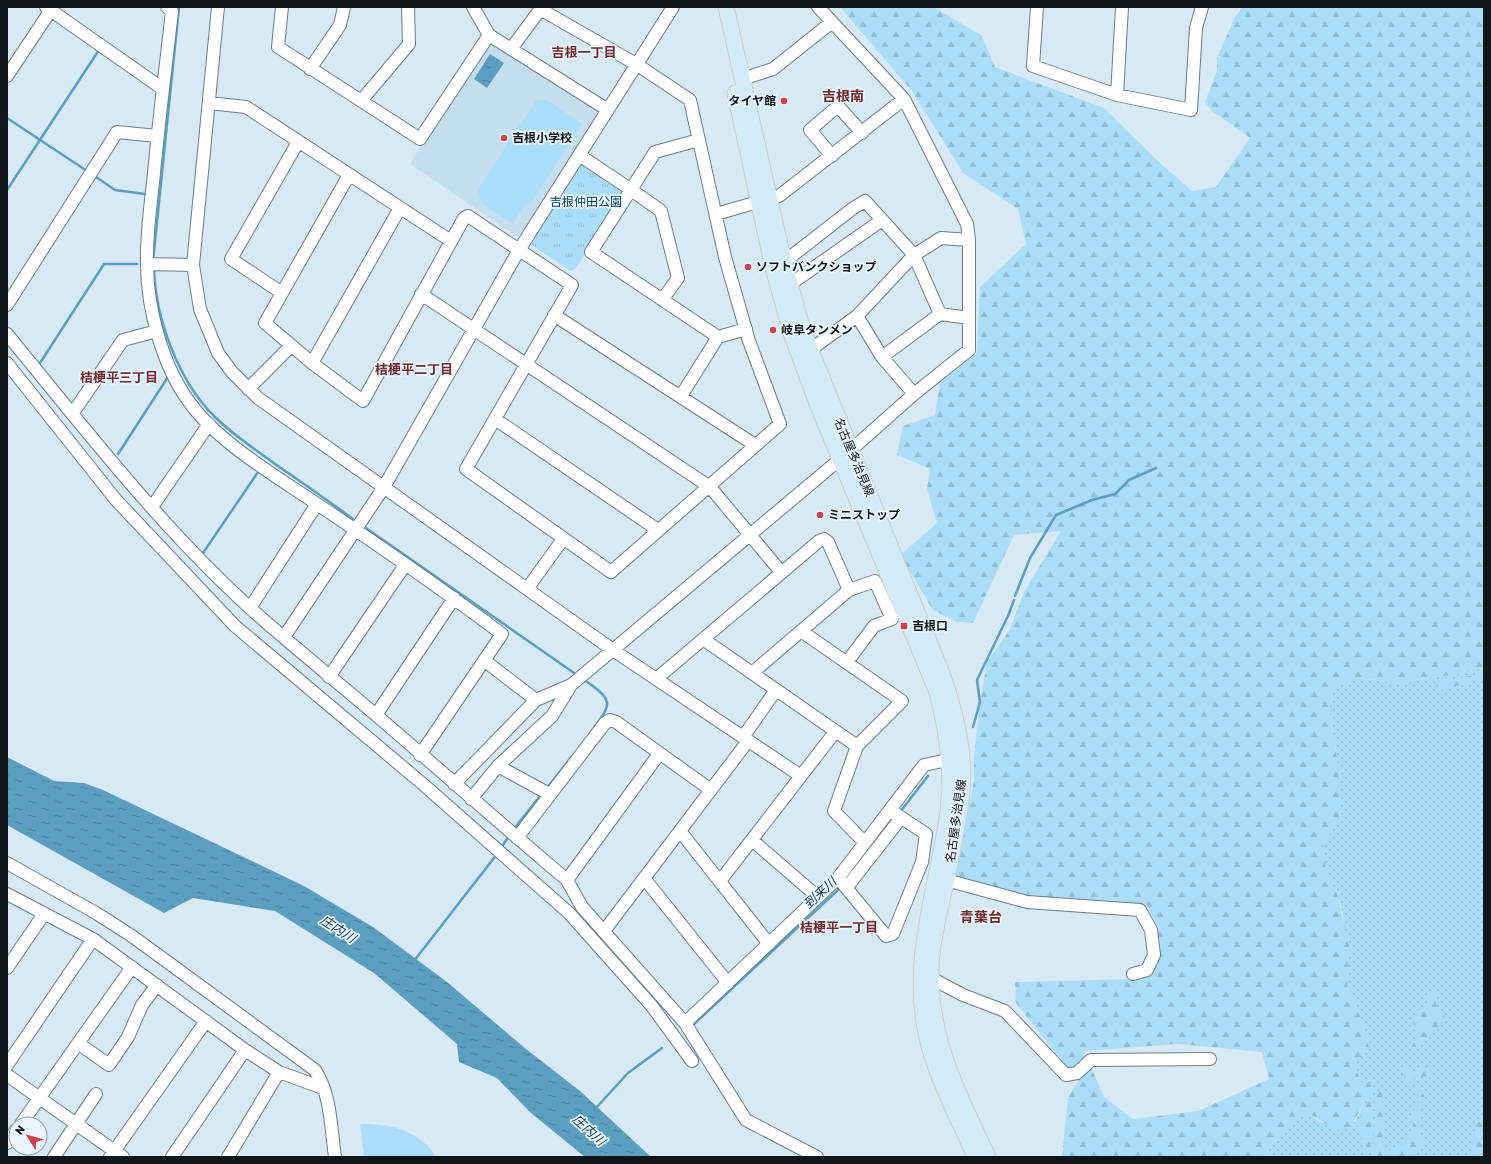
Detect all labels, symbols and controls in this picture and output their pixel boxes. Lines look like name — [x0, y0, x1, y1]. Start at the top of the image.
district label: 吉根一丁目 — [551, 45, 617, 60]
district label: 吉根南 — [822, 88, 864, 105]
place label: タイヤ館 — [728, 94, 776, 108]
marker: タイヤ館 — [779, 96, 789, 106]
place label: 吉根小学校 — [512, 131, 572, 145]
marker: 吉根小学校 — [499, 133, 509, 143]
park label: 吉根仲田公園 — [550, 195, 622, 209]
place label: ソフトバンクショップ — [756, 260, 877, 274]
marker: ソフトバンクショップ — [743, 262, 753, 272]
place label: 岐阜タンメン — [781, 323, 853, 337]
marker: 岐阜タンメン — [768, 325, 778, 335]
district label: 桔梗平二丁目 — [375, 362, 453, 377]
district label: 桔梗平三丁目 — [80, 370, 158, 385]
street label: 名古屋多治見線 — [831, 416, 877, 498]
place label: ミニストップ — [828, 508, 900, 522]
marker: ミニストップ — [815, 510, 825, 520]
place label: 吉根口 — [912, 619, 948, 633]
marker: 吉根口 — [899, 621, 909, 631]
street label: 名古屋多治見線 — [943, 778, 969, 864]
water label: 到来川 — [801, 873, 841, 912]
district label: 青葉台 — [960, 909, 1002, 926]
water label: 庄内川 — [318, 912, 360, 947]
district label: 桔梗平一丁目 — [800, 920, 878, 935]
water label: 庄内川 — [569, 1111, 610, 1150]
north arrow — [8, 1116, 48, 1156]
text: N — [13, 1123, 28, 1137]

